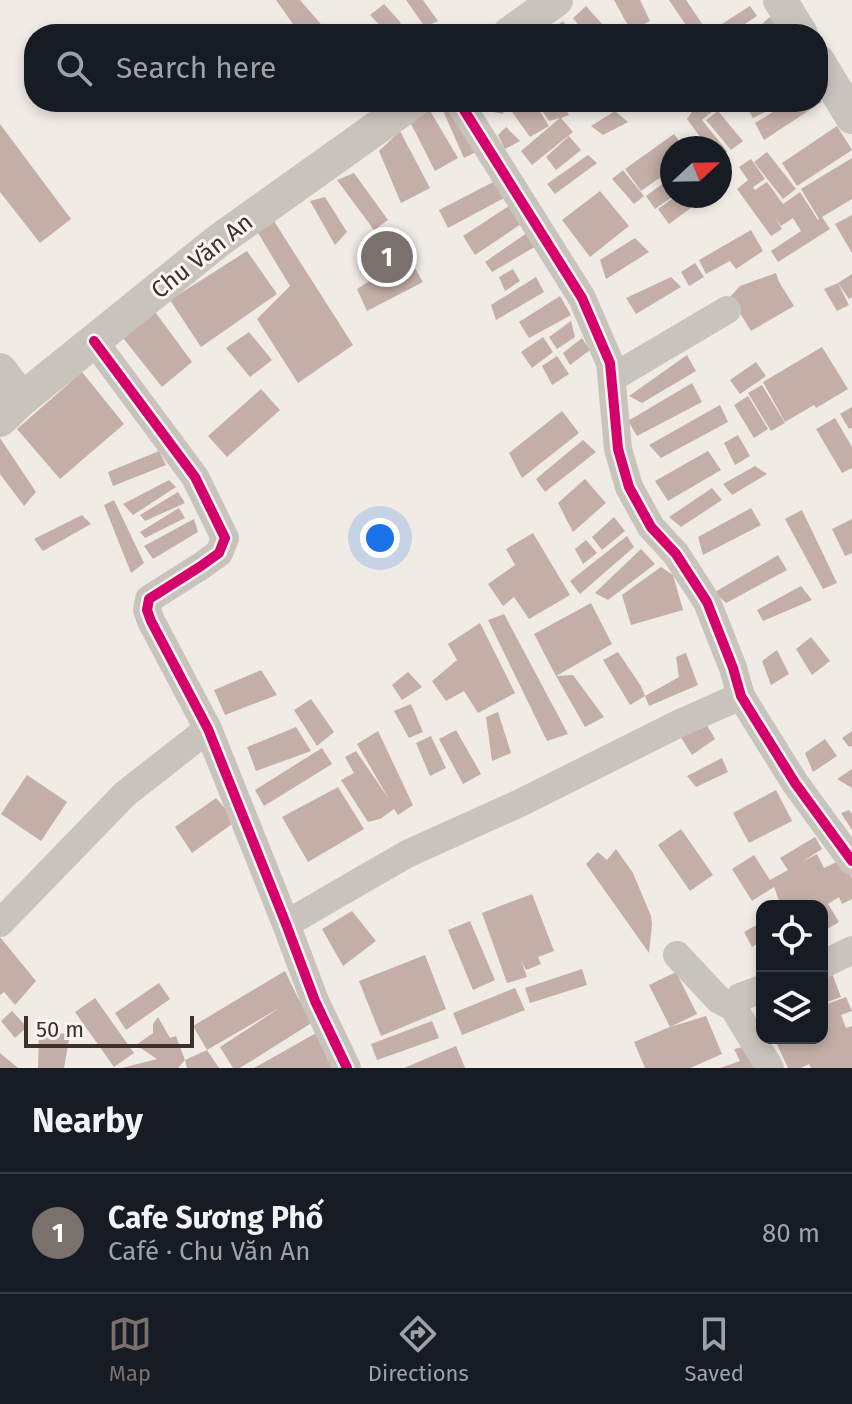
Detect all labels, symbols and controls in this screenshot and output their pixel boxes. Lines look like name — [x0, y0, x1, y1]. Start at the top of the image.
search box — [24, 24, 828, 112]
icon: search — [52, 46, 96, 90]
text: Search here — [116, 50, 276, 86]
north arrow — [660, 136, 732, 208]
street label: Chu Văn An — [146, 208, 258, 304]
pin: 1 — [361, 227, 413, 287]
your location — [360, 518, 400, 558]
map controls — [756, 900, 828, 1044]
button: locate — [756, 900, 828, 972]
button: layers — [756, 972, 828, 1044]
scale bar — [24, 1012, 194, 1048]
text: 50 m — [36, 1016, 84, 1043]
text: Nearby — [32, 1100, 143, 1141]
text: Cafe Sương Phố — [108, 1200, 323, 1236]
text: 1 — [52, 1218, 64, 1249]
text: 80 m — [762, 1218, 820, 1249]
text: Café · Chu Văn An — [108, 1236, 310, 1267]
tab: Map — [108, 1312, 152, 1387]
tab: Directions — [368, 1312, 469, 1387]
tab: Saved — [685, 1312, 744, 1387]

